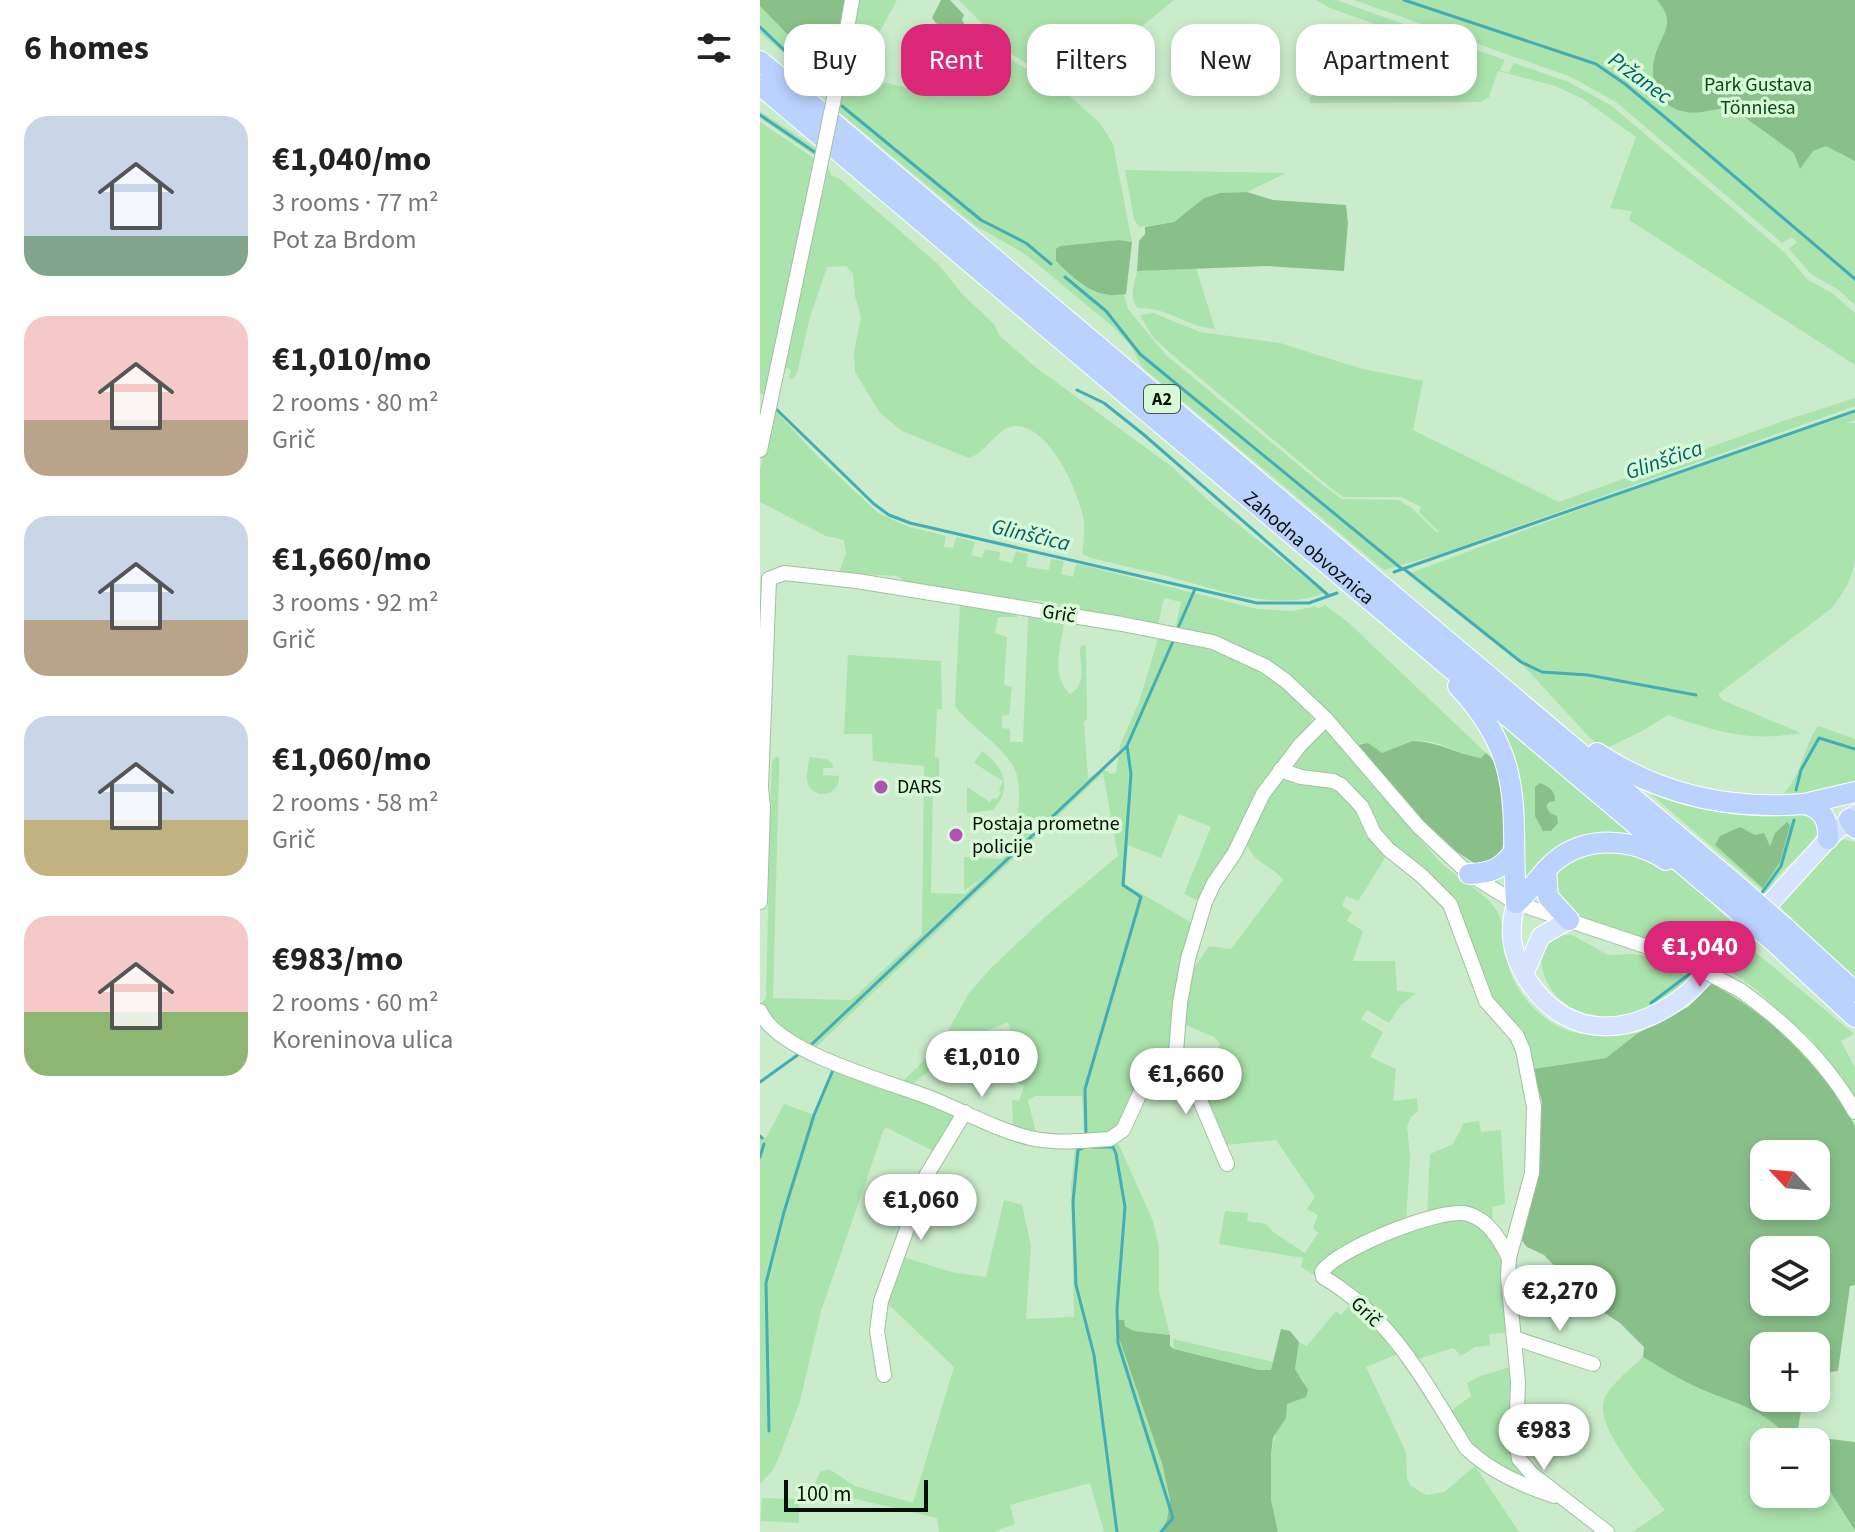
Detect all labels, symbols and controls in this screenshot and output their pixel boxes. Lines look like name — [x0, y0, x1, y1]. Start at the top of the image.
text: 6 homes — [24, 24, 149, 73]
chip: Buy — [784, 24, 885, 96]
chip: Rent — [901, 24, 1011, 96]
chip: Filters — [1027, 24, 1155, 96]
chip: New — [1171, 24, 1280, 96]
chip: Apartment — [1296, 24, 1477, 96]
icon: filters — [692, 26, 736, 70]
water label: Pržanec — [1602, 44, 1679, 112]
park label: Park Gustava Tönniesa — [1704, 71, 1812, 122]
text: €1,040/mo — [272, 135, 432, 184]
icon: home — [88, 148, 184, 244]
text: 3 rooms · 77 m² — [272, 184, 439, 221]
text: Pot za Brdom — [272, 221, 417, 258]
text: €1,010/mo — [272, 335, 432, 384]
icon: home — [88, 348, 184, 444]
text: 2 rooms · 80 m² — [272, 384, 439, 421]
road number: A2 — [1144, 385, 1180, 413]
text: Grič — [272, 421, 315, 458]
water label: Glinščica — [1621, 432, 1707, 488]
street label: Zahodna obvoznica — [1237, 485, 1380, 612]
water label: Glinščica — [988, 510, 1074, 560]
text: €1,660/mo — [272, 535, 432, 584]
icon: home — [88, 548, 184, 644]
text: 3 rooms · 92 m² — [272, 584, 439, 621]
street label: Grič — [1040, 598, 1078, 630]
text: Grič — [272, 621, 315, 658]
text: €1,060/mo — [272, 735, 432, 784]
icon: home — [88, 748, 184, 844]
place label: DARS — [897, 773, 942, 801]
marker: DARS — [872, 778, 890, 796]
text: 2 rooms · 58 m² — [272, 784, 439, 821]
place label: Postaja prometne policije — [972, 810, 1120, 861]
text: Grič — [272, 821, 315, 858]
marker: Postaja prometne policije — [947, 826, 965, 844]
pin: €1,040 — [1635, 921, 1765, 989]
text: €1,040 — [1662, 928, 1738, 965]
text: €983/mo — [272, 935, 403, 984]
icon: home — [88, 948, 184, 1044]
text: 2 rooms · 60 m² — [272, 984, 439, 1021]
text: Koreninova ulica — [272, 1021, 453, 1058]
pin: €1,010 — [917, 1031, 1047, 1099]
text: €1,010 — [944, 1038, 1020, 1075]
pin: €1,660 — [1121, 1048, 1251, 1116]
text: €1,660 — [1148, 1055, 1224, 1092]
north arrow — [1750, 1140, 1830, 1220]
map controls — [1750, 1140, 1830, 1508]
pin: €1,060 — [856, 1174, 986, 1242]
text: €1,060 — [883, 1181, 959, 1218]
button: layers — [1750, 1236, 1830, 1316]
pin: €2,270 — [1495, 1265, 1625, 1333]
text: €2,270 — [1522, 1272, 1598, 1309]
street label: Grič — [1344, 1290, 1388, 1334]
button: + — [1750, 1332, 1830, 1412]
pin: €983 — [1497, 1404, 1591, 1472]
text: €983 — [1517, 1411, 1571, 1448]
button: − — [1750, 1428, 1830, 1508]
scale bar — [784, 1476, 928, 1512]
text: 100 m — [796, 1478, 851, 1510]

